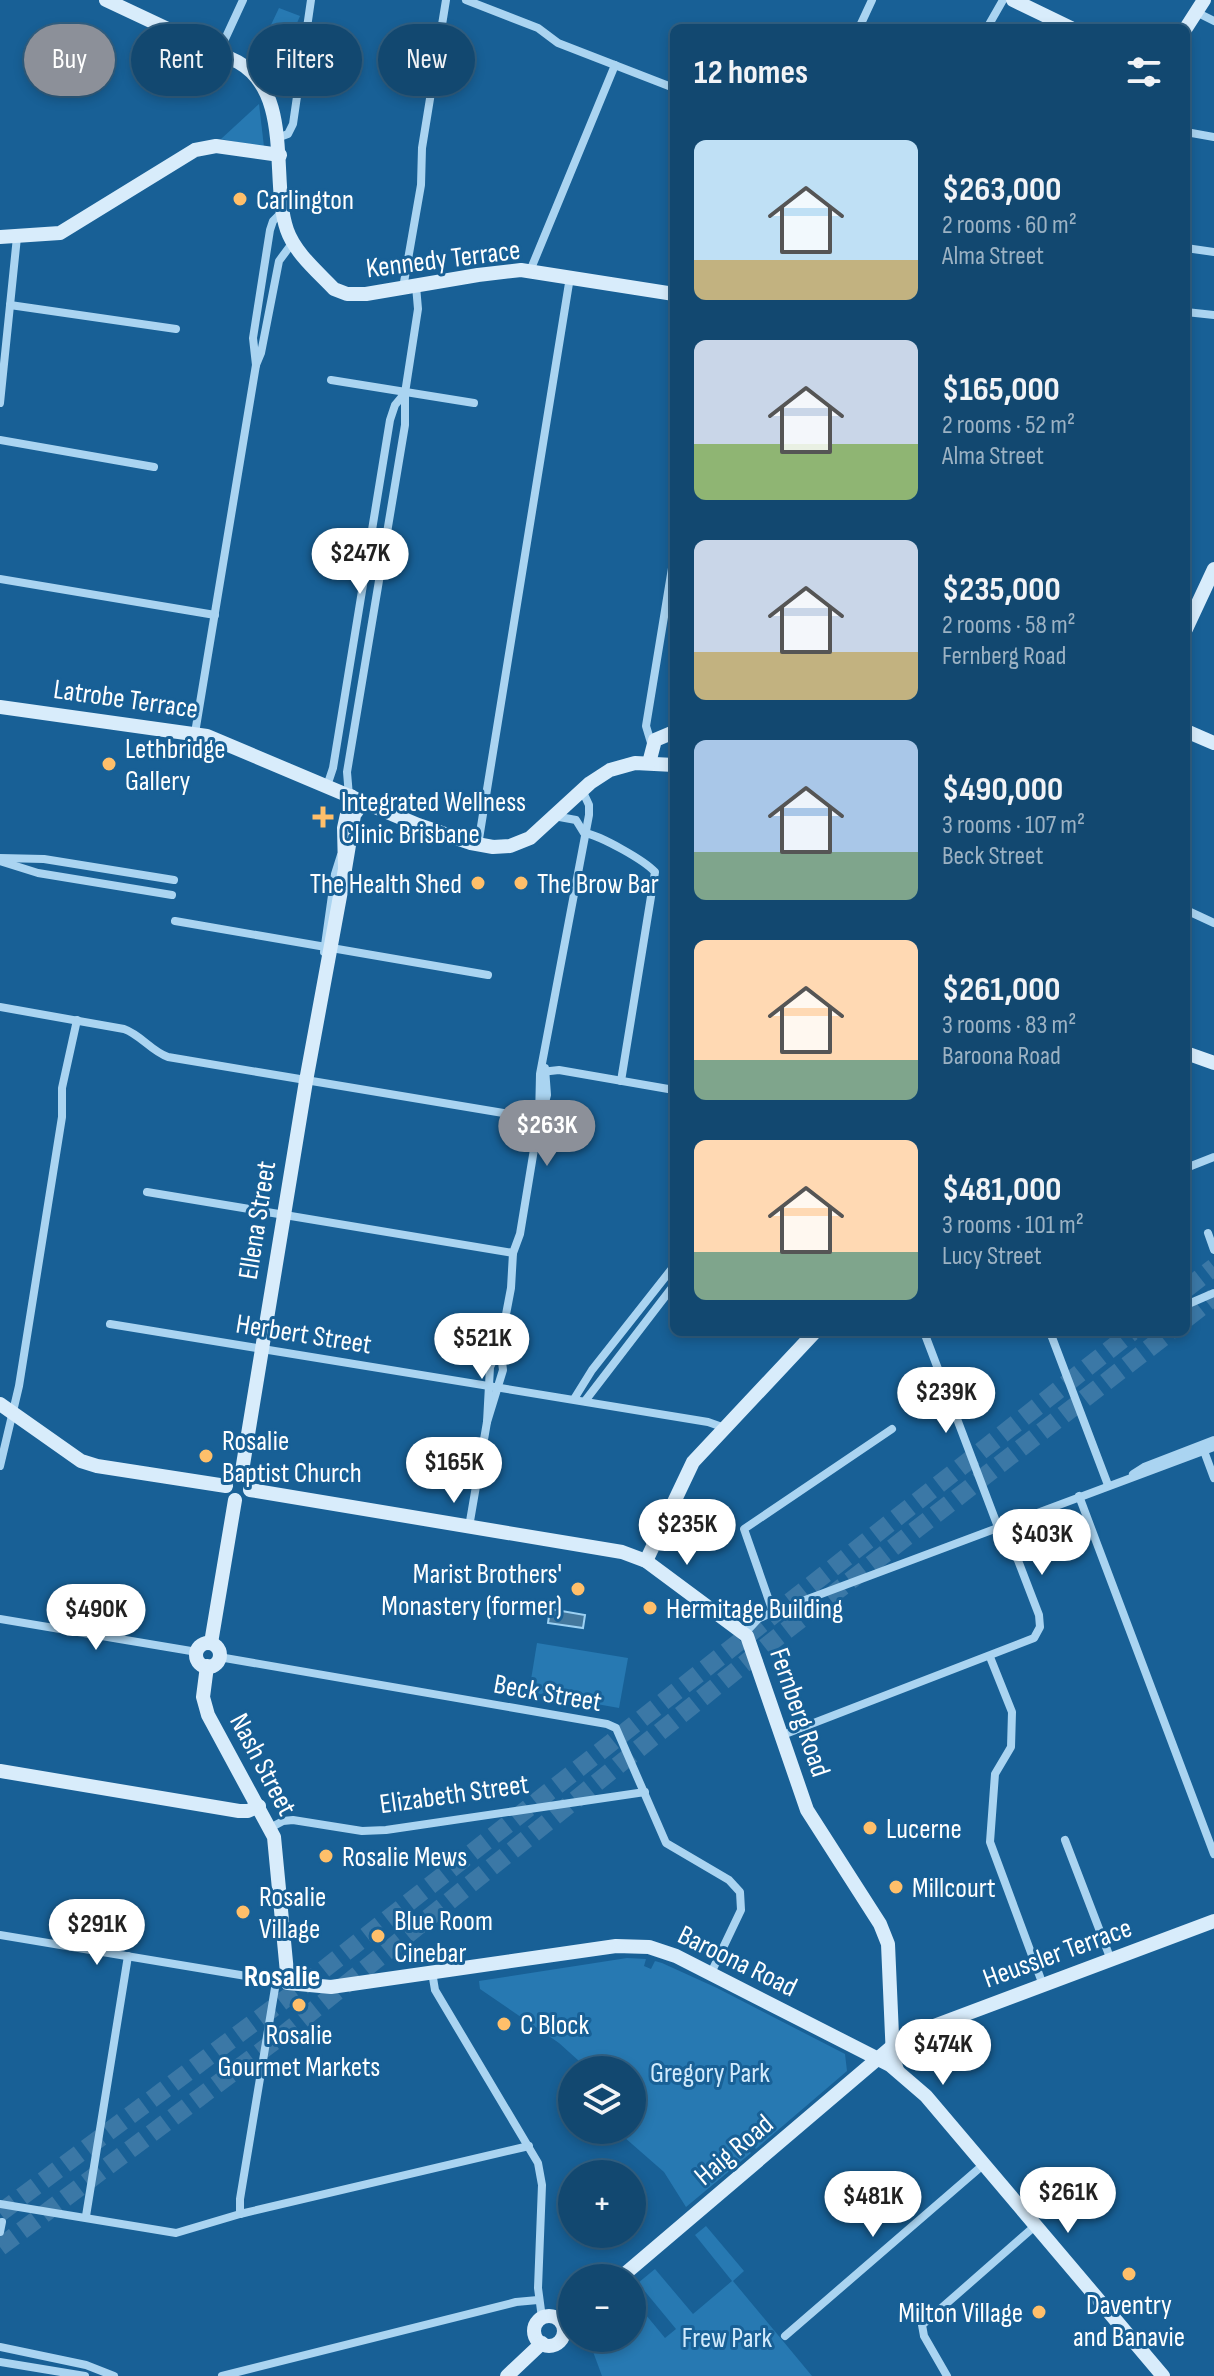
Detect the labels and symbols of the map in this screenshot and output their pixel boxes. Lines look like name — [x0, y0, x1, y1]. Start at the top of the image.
place label: Carlington — [256, 184, 354, 217]
marker: Carlington — [231, 190, 249, 208]
street label: Kennedy Terrace — [364, 234, 522, 285]
pin: $247K — [304, 528, 416, 596]
street label: Latrobe Terrace — [51, 673, 200, 726]
place label: Lethbridge Gallery — [125, 733, 226, 798]
marker: Lethbridge Gallery — [100, 755, 118, 773]
place label: Integrated Wellness Clinic Brisbane — [341, 786, 526, 851]
marker: Integrated Wellness Clinic Brisbane — [312, 806, 334, 828]
place label: The Health Shed — [310, 868, 462, 901]
place label: The Brow Bar — [537, 868, 659, 901]
marker: The Health Shed — [469, 874, 487, 892]
marker: The Brow Bar — [512, 874, 530, 892]
pin: $263K — [491, 1100, 603, 1168]
street label: Ellena Street — [232, 1159, 283, 1282]
street label: Herbert Street — [234, 1307, 374, 1361]
pin: $521K — [426, 1313, 538, 1381]
pin: $239K — [890, 1367, 1002, 1435]
place label: Rosalie Baptist Church — [222, 1425, 362, 1490]
pin: $165K — [398, 1437, 510, 1505]
marker: Rosalie Baptist Church — [197, 1447, 215, 1465]
pin: $235K — [631, 1499, 743, 1567]
pin: $403K — [986, 1509, 1098, 1577]
place label: Marist Brothers' Monastery (former) — [381, 1558, 562, 1623]
marker: Marist Brothers' Monastery (former) — [569, 1580, 587, 1598]
pin: $490K — [40, 1584, 152, 1652]
place label: Hermitage Building — [666, 1593, 843, 1626]
marker: Hermitage Building — [641, 1599, 659, 1617]
street label: Fernberg Road — [762, 1644, 837, 1781]
street label: Beck Street — [491, 1668, 604, 1719]
street label: Nash Street — [222, 1708, 303, 1821]
street label: Elizabeth Street — [378, 1768, 531, 1821]
place label: Lucerne — [886, 1813, 962, 1846]
marker: Lucerne — [861, 1819, 879, 1837]
place label: Rosalie Mews — [342, 1841, 467, 1874]
marker: Rosalie Mews — [317, 1847, 335, 1865]
place label: Millcourt — [912, 1872, 996, 1905]
marker: Millcourt — [887, 1878, 905, 1896]
place label: Rosalie Village — [259, 1881, 326, 1946]
pin: $291K — [41, 1899, 153, 1967]
marker: Rosalie Village — [234, 1903, 252, 1921]
place label: Blue Room Cinebar — [394, 1905, 493, 1970]
street label: Heussler Terrace — [979, 1911, 1136, 1996]
street label: Baroona Road — [673, 1918, 802, 2004]
marker: Blue Room Cinebar — [369, 1927, 387, 1945]
district label: Rosalie — [244, 1959, 320, 1995]
marker: Rosalie Gourmet Markets — [290, 1996, 308, 2014]
place label: C Block — [520, 2009, 590, 2042]
marker: C Block — [495, 2015, 513, 2033]
place label: Rosalie Gourmet Markets — [218, 2019, 380, 2084]
pin: $474K — [887, 2019, 999, 2087]
park label: Gregory Park — [650, 2057, 770, 2090]
street label: Haig Road — [688, 2108, 780, 2193]
pin: $261K — [1012, 2167, 1124, 2235]
pin: $481K — [817, 2171, 929, 2239]
marker: Daventry and Banavie — [1120, 2265, 1138, 2283]
place label: Daventry and Banavie — [1073, 2289, 1185, 2354]
place label: Milton Village — [898, 2297, 1023, 2330]
marker: Milton Village — [1030, 2303, 1048, 2321]
park label: Frew Park — [682, 2322, 773, 2355]

